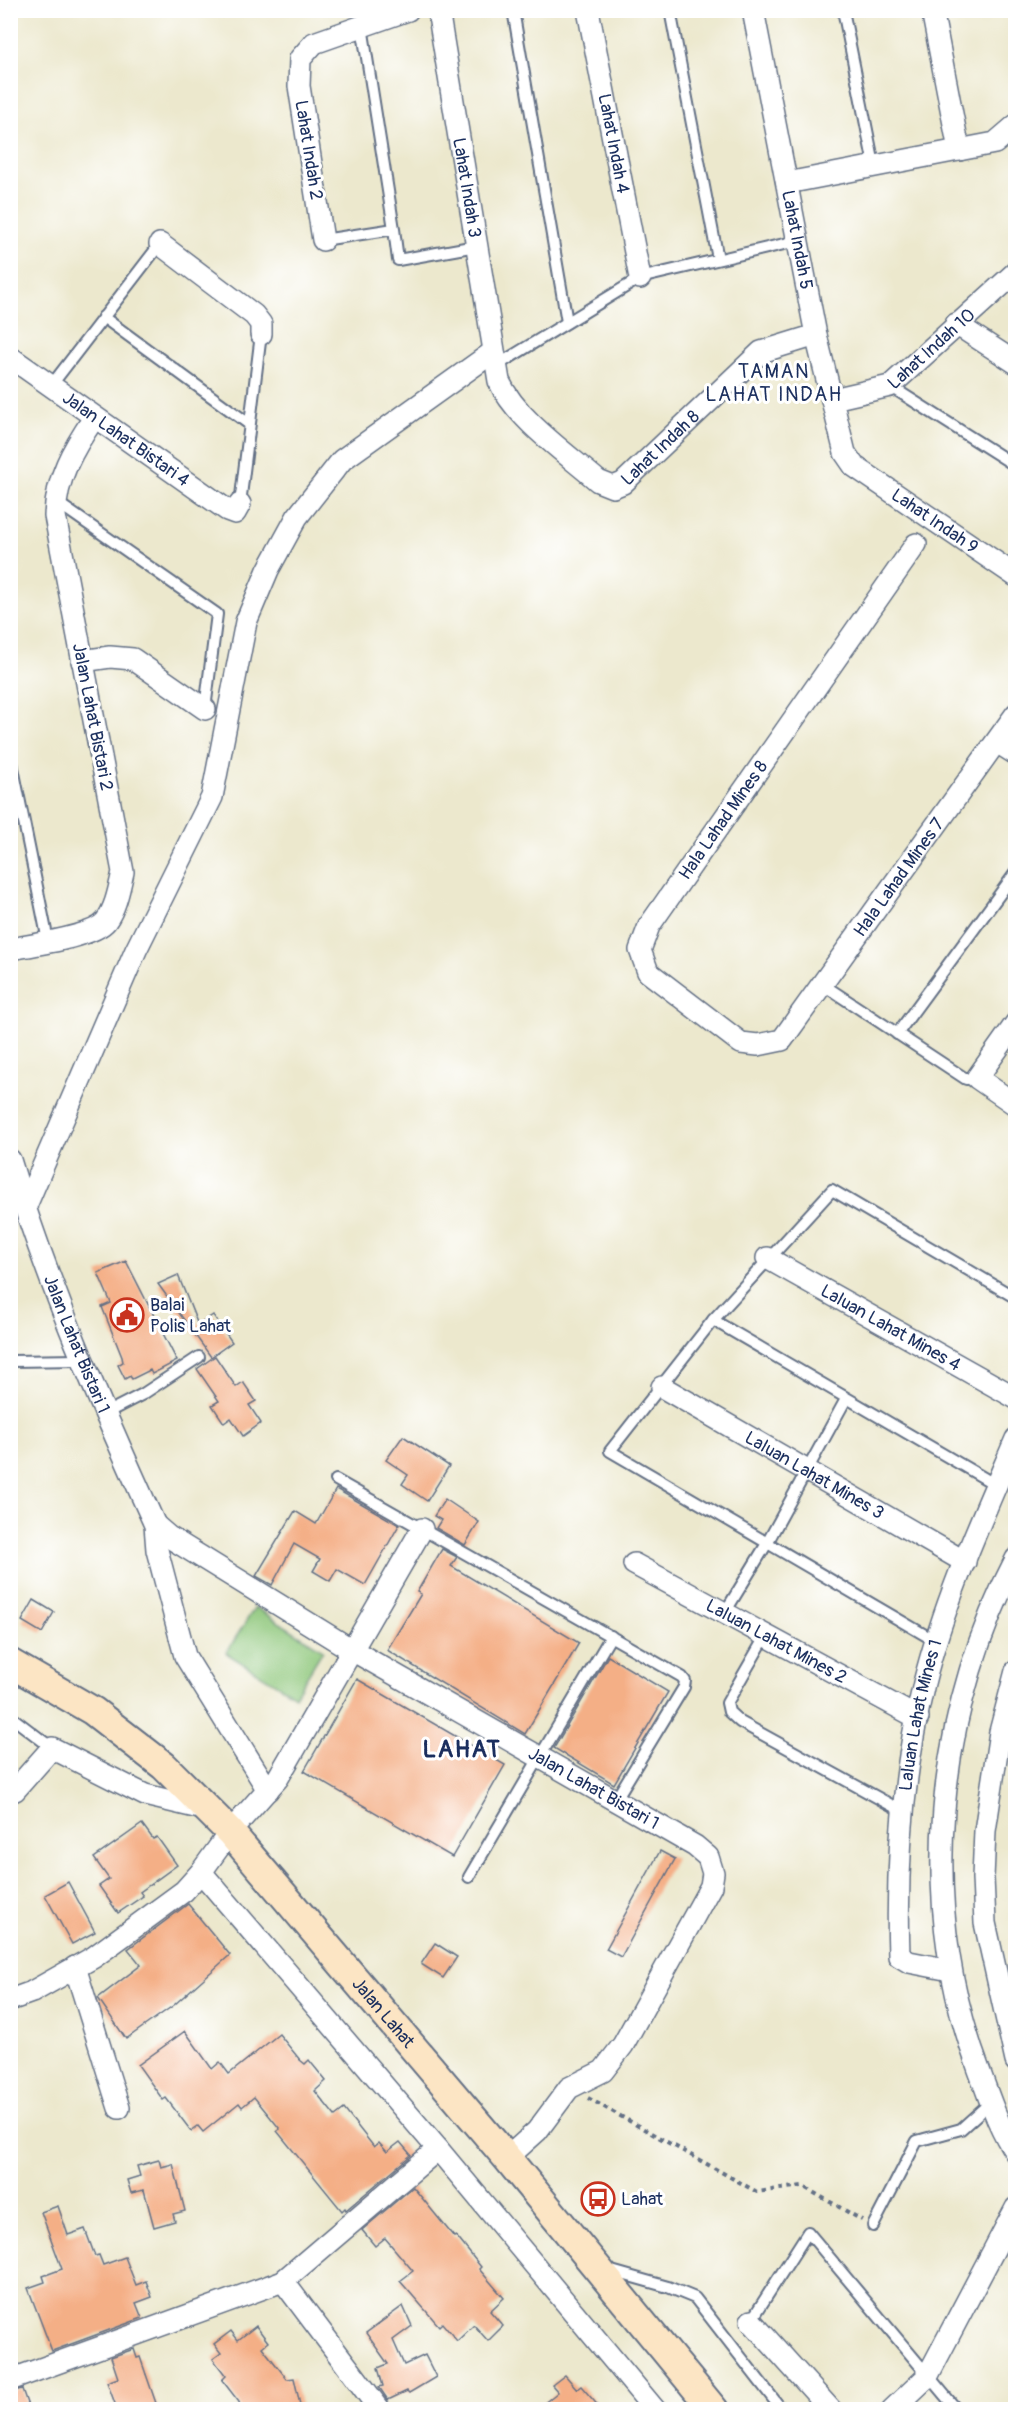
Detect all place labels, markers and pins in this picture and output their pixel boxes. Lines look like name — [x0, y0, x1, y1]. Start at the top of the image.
place label: Balai Polis Lahat — [150, 1294, 232, 1338]
public building icon: Balai Polis Lahat — [109, 1297, 145, 1333]
bus stop icon: Lahat — [580, 2181, 616, 2217]
place label: Lahat — [621, 2188, 664, 2211]

